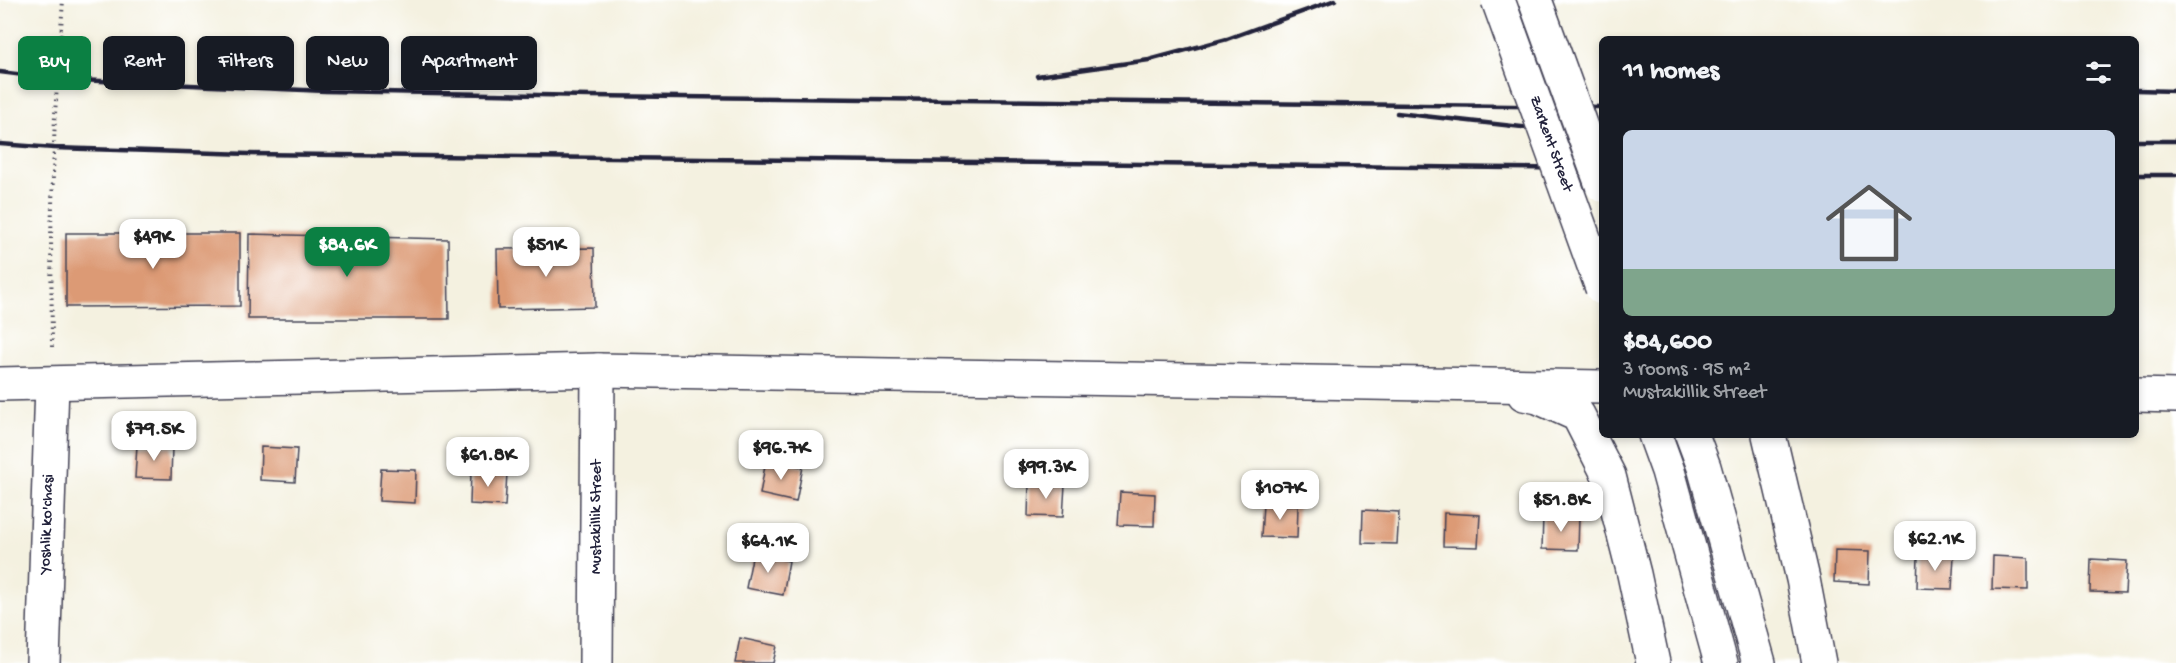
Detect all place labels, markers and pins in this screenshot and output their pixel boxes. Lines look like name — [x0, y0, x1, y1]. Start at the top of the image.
pin: $49K — [117, 219, 189, 270]
pin: $84.6K — [298, 227, 396, 278]
pin: $51K — [510, 227, 582, 278]
pin: $79.5K — [105, 411, 203, 462]
pin: $96.7K — [732, 430, 830, 481]
pin: $61.8K — [439, 437, 537, 488]
pin: $99.3K — [997, 449, 1095, 500]
pin: $107K — [1238, 470, 1322, 521]
pin: $51.8K — [1512, 482, 1610, 533]
pin: $62.1K — [1886, 521, 1984, 572]
pin: $64.1K — [719, 523, 817, 574]

